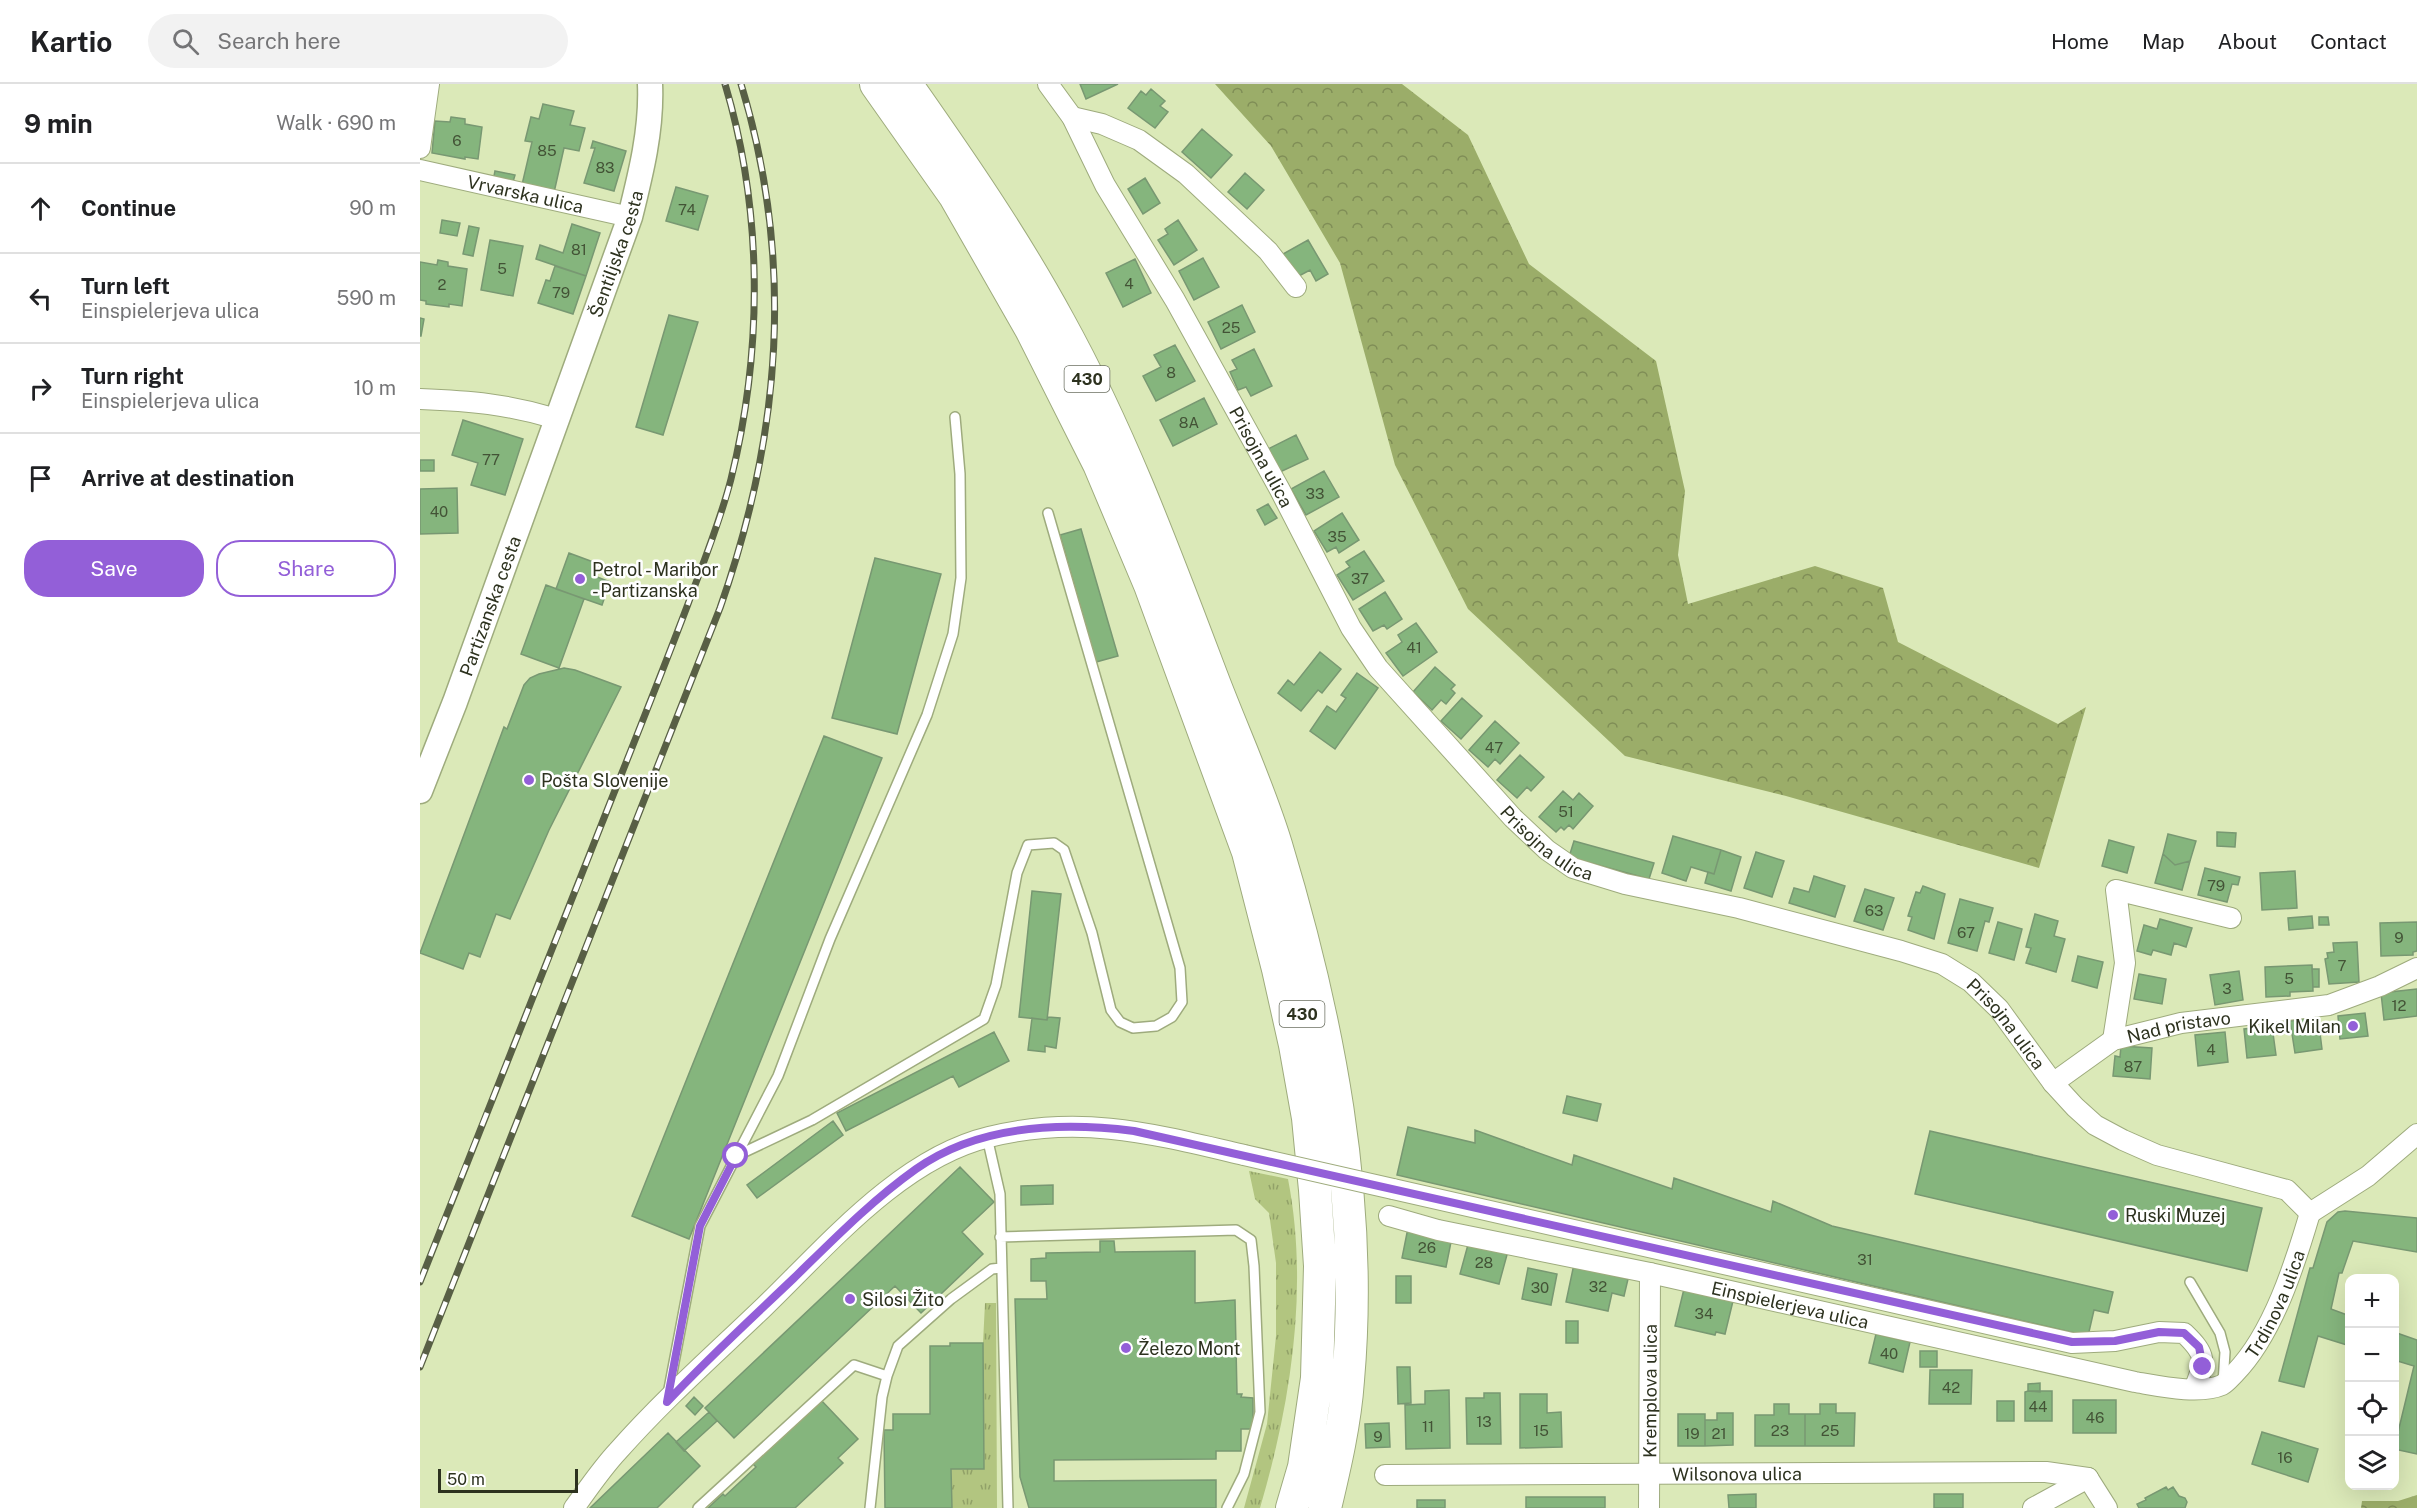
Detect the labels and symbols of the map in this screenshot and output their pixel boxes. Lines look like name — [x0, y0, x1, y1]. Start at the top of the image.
house number: 6 — [452, 132, 462, 149]
house number: 85 — [537, 142, 557, 159]
house number: 83 — [595, 159, 615, 176]
street label: Vrvarska ulica — [465, 170, 585, 217]
street label: Šentiljska cesta — [584, 188, 647, 320]
house number: 74 — [678, 201, 696, 218]
house number: 81 — [571, 241, 587, 258]
house number: 5 — [497, 260, 507, 277]
house number: 4 — [1124, 275, 1134, 292]
house number: 2 — [438, 276, 447, 293]
house number: 79 — [552, 284, 570, 301]
house number: 25 — [1222, 319, 1240, 336]
house number: 8 — [1166, 364, 1176, 381]
road number: 430 — [1064, 366, 1110, 392]
street label: Prisojna ulica — [1225, 403, 1298, 511]
house number: 8A — [1179, 414, 1200, 431]
house number: 77 — [482, 451, 500, 468]
house number: 33 — [1306, 485, 1324, 502]
house number: 40 — [430, 503, 448, 520]
house number: 35 — [1327, 528, 1347, 545]
street label: Partizanska cesta — [455, 533, 525, 679]
place label: Petrol - Maribor - Partizanska — [592, 559, 719, 601]
house number: 37 — [1351, 570, 1369, 587]
marker: Petrol - Maribor - Partizanska — [573, 572, 587, 586]
house number: 41 — [1406, 639, 1422, 656]
house number: 47 — [1485, 739, 1503, 756]
place label: Pošta Slovenije — [541, 770, 669, 791]
marker: Pošta Slovenije — [522, 773, 536, 787]
street label: Prisojna ulica — [1496, 801, 1595, 884]
house number: 51 — [1558, 803, 1574, 820]
house number: 79 — [2207, 877, 2225, 894]
house number: 63 — [1865, 902, 1883, 919]
house number: 67 — [1957, 924, 1975, 941]
house number: 9 — [2394, 929, 2404, 946]
house number: 7 — [2337, 957, 2347, 974]
house number: 5 — [2284, 970, 2294, 987]
street label: Prisojna ulica — [1963, 974, 2050, 1073]
house number: 3 — [2222, 980, 2232, 997]
house number: 12 — [2391, 997, 2407, 1014]
road number: 430 — [1280, 1001, 1324, 1027]
street label: Nad pristavo — [2124, 1007, 2232, 1047]
place label: Kikel Milan — [2248, 1016, 2341, 1037]
marker: Kikel Milan — [2346, 1019, 2360, 1033]
house number: 4 — [2206, 1041, 2216, 1058]
house number: 87 — [2124, 1058, 2142, 1075]
route start — [722, 1142, 748, 1168]
place label: Ruski Muzej — [2125, 1205, 2225, 1226]
marker: Ruski Muzej — [2106, 1208, 2120, 1222]
house number: 26 — [1418, 1239, 1436, 1256]
street label: Trdinova ulica — [2241, 1247, 2308, 1362]
house number: 31 — [1857, 1251, 1873, 1268]
house number: 28 — [1475, 1254, 1493, 1271]
street label: Einspielerjeva ulica — [1710, 1277, 1871, 1332]
house number: 32 — [1589, 1278, 1607, 1295]
house number: 30 — [1531, 1279, 1549, 1296]
place label: Silosi Žito — [862, 1289, 944, 1310]
marker: Silosi Žito — [843, 1292, 857, 1306]
house number: 34 — [1695, 1305, 1713, 1322]
street label: Kremplova ulica — [1639, 1324, 1660, 1458]
place label: Železo Mont — [1138, 1338, 1240, 1359]
marker: Železo Mont — [1119, 1341, 1133, 1355]
house number: 40 — [1880, 1345, 1898, 1362]
route end — [2189, 1353, 2215, 1379]
house number: 42 — [1942, 1379, 1960, 1396]
house number: 44 — [2029, 1398, 2047, 1415]
house number: 46 — [2086, 1409, 2104, 1426]
house number: 13 — [1476, 1413, 1492, 1430]
house number: 11 — [1422, 1418, 1434, 1435]
house number: 15 — [1533, 1422, 1549, 1439]
house number: 23 — [1771, 1422, 1789, 1439]
house number: 25 — [1821, 1422, 1839, 1439]
house number: 19 — [1684, 1425, 1700, 1442]
house number: 21 — [1711, 1425, 1727, 1442]
house number: 9 — [1373, 1428, 1383, 1445]
house number: 16 — [2277, 1449, 2293, 1466]
street label: Wilsonova ulica — [1672, 1463, 1802, 1484]
scale bar — [438, 1466, 578, 1494]

